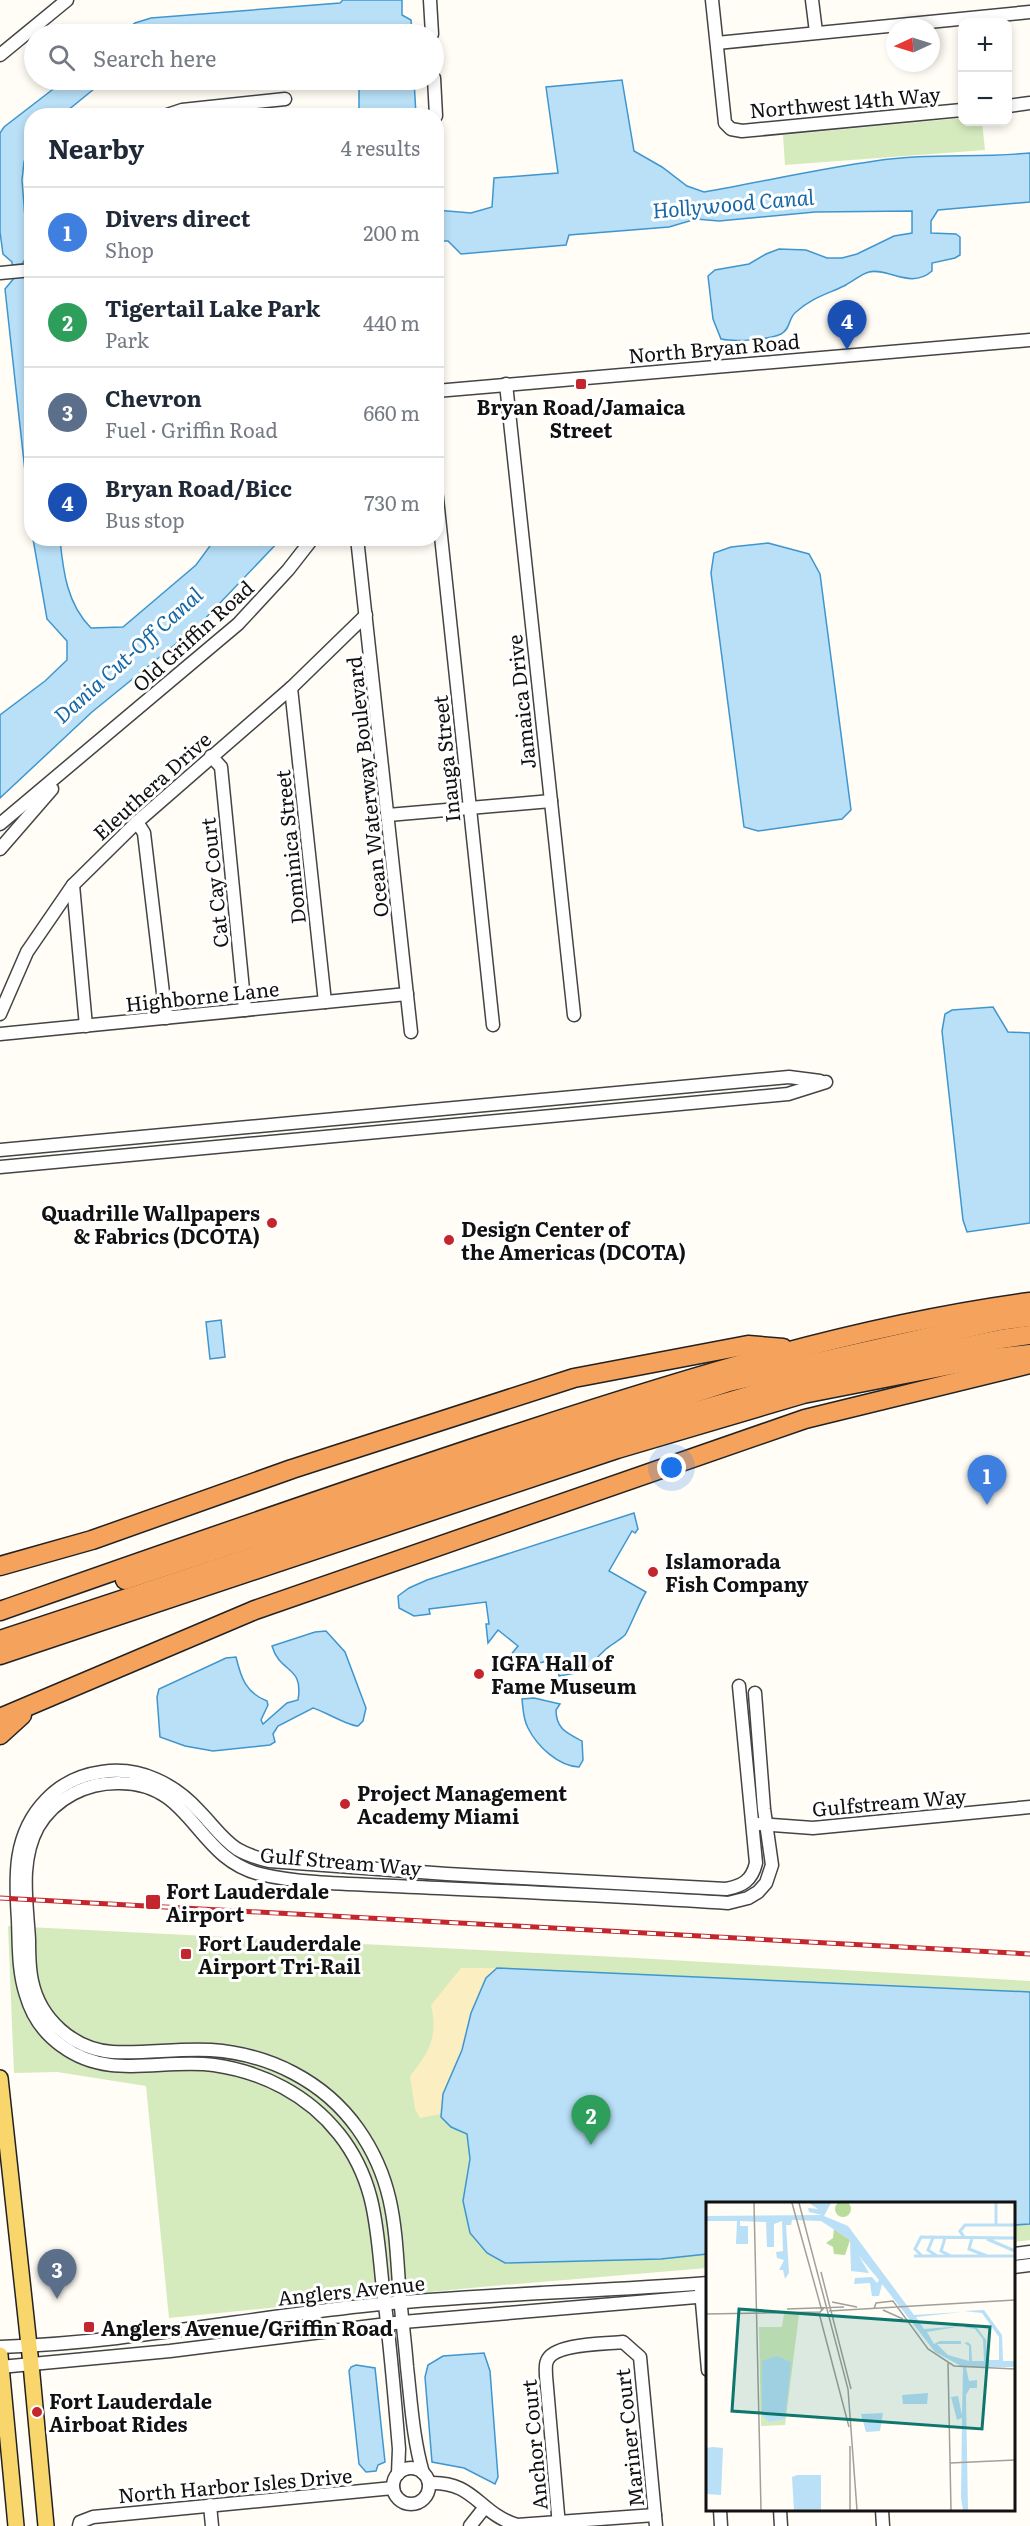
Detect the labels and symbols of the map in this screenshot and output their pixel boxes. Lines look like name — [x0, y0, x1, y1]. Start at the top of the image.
north arrow — [886, 18, 940, 72]
street label: Northwest 14th Way — [748, 78, 942, 124]
water label: Hollywood Canal — [651, 179, 815, 225]
pin: 4 — [828, 300, 866, 350]
street label: North Bryan Road — [627, 325, 801, 369]
marker: Bryan Road/Jamaica Street — [574, 377, 588, 391]
place label: Bryan Road/Jamaica Street — [477, 391, 686, 444]
street label: Old Griffin Road — [125, 572, 259, 698]
water label: Dania Cut-Off Canal — [46, 578, 209, 730]
street label: Jamaica Drive — [498, 633, 542, 771]
street label: Ocean Waterway Boulevard — [337, 655, 395, 919]
street label: Inauga Street — [423, 694, 467, 824]
street label: Eleuthera Drive — [85, 724, 217, 846]
street label: Dominica Street — [266, 768, 312, 926]
street label: Cat Cay Court — [191, 816, 235, 950]
street label: Highborne Lane — [124, 972, 280, 1018]
place label: Quadrille Wallpapers & Fabrics (DCOTA) — [41, 1197, 260, 1250]
place label: Design Center of the Americas (DCOTA) — [461, 1213, 686, 1266]
marker: Quadrille Wallpapers & Fabrics (DCOTA) — [265, 1216, 279, 1230]
marker: Design Center of the Americas (DCOTA) — [442, 1233, 456, 1247]
your location — [657, 1453, 686, 1482]
pin: 1 — [968, 1456, 1006, 1505]
place label: Islamorada Fish Company — [665, 1545, 809, 1598]
marker: Islamorada Fish Company — [646, 1565, 660, 1579]
place label: IGFA Hall of Fame Museum — [491, 1647, 637, 1700]
marker: IGFA Hall of Fame Museum — [472, 1667, 486, 1681]
place label: Project Management Academy Miami — [357, 1777, 567, 1830]
street label: Gulfstream Way — [811, 1779, 968, 1823]
marker: Project Management Academy Miami — [338, 1797, 352, 1811]
street label: Gulf Stream Way — [259, 1838, 423, 1882]
place label: Fort Lauderdale Airport — [166, 1875, 329, 1928]
marker: Fort Lauderdale Airport — [144, 1893, 162, 1911]
place label: Fort Lauderdale Airport Tri-Rail — [198, 1927, 361, 1980]
marker: Fort Lauderdale Airport Tri-Rail — [179, 1947, 193, 1961]
pin: 2 — [572, 2096, 610, 2145]
inset map — [706, 2202, 1015, 2511]
pin: 3 — [38, 2250, 76, 2299]
street label: Anglers Avenue — [276, 2266, 426, 2312]
place label: Anglers Avenue/Griffin Road — [101, 2312, 393, 2342]
marker: Anglers Avenue/Griffin Road — [82, 2320, 96, 2334]
street label: Mariner Court — [606, 2367, 650, 2509]
street label: Anchor Court — [512, 2378, 554, 2512]
place label: Fort Lauderdale Airboat Rides — [49, 2385, 212, 2438]
marker: Fort Lauderdale Airboat Rides — [30, 2405, 44, 2419]
street label: North Harbor Isles Drive — [117, 2459, 353, 2509]

